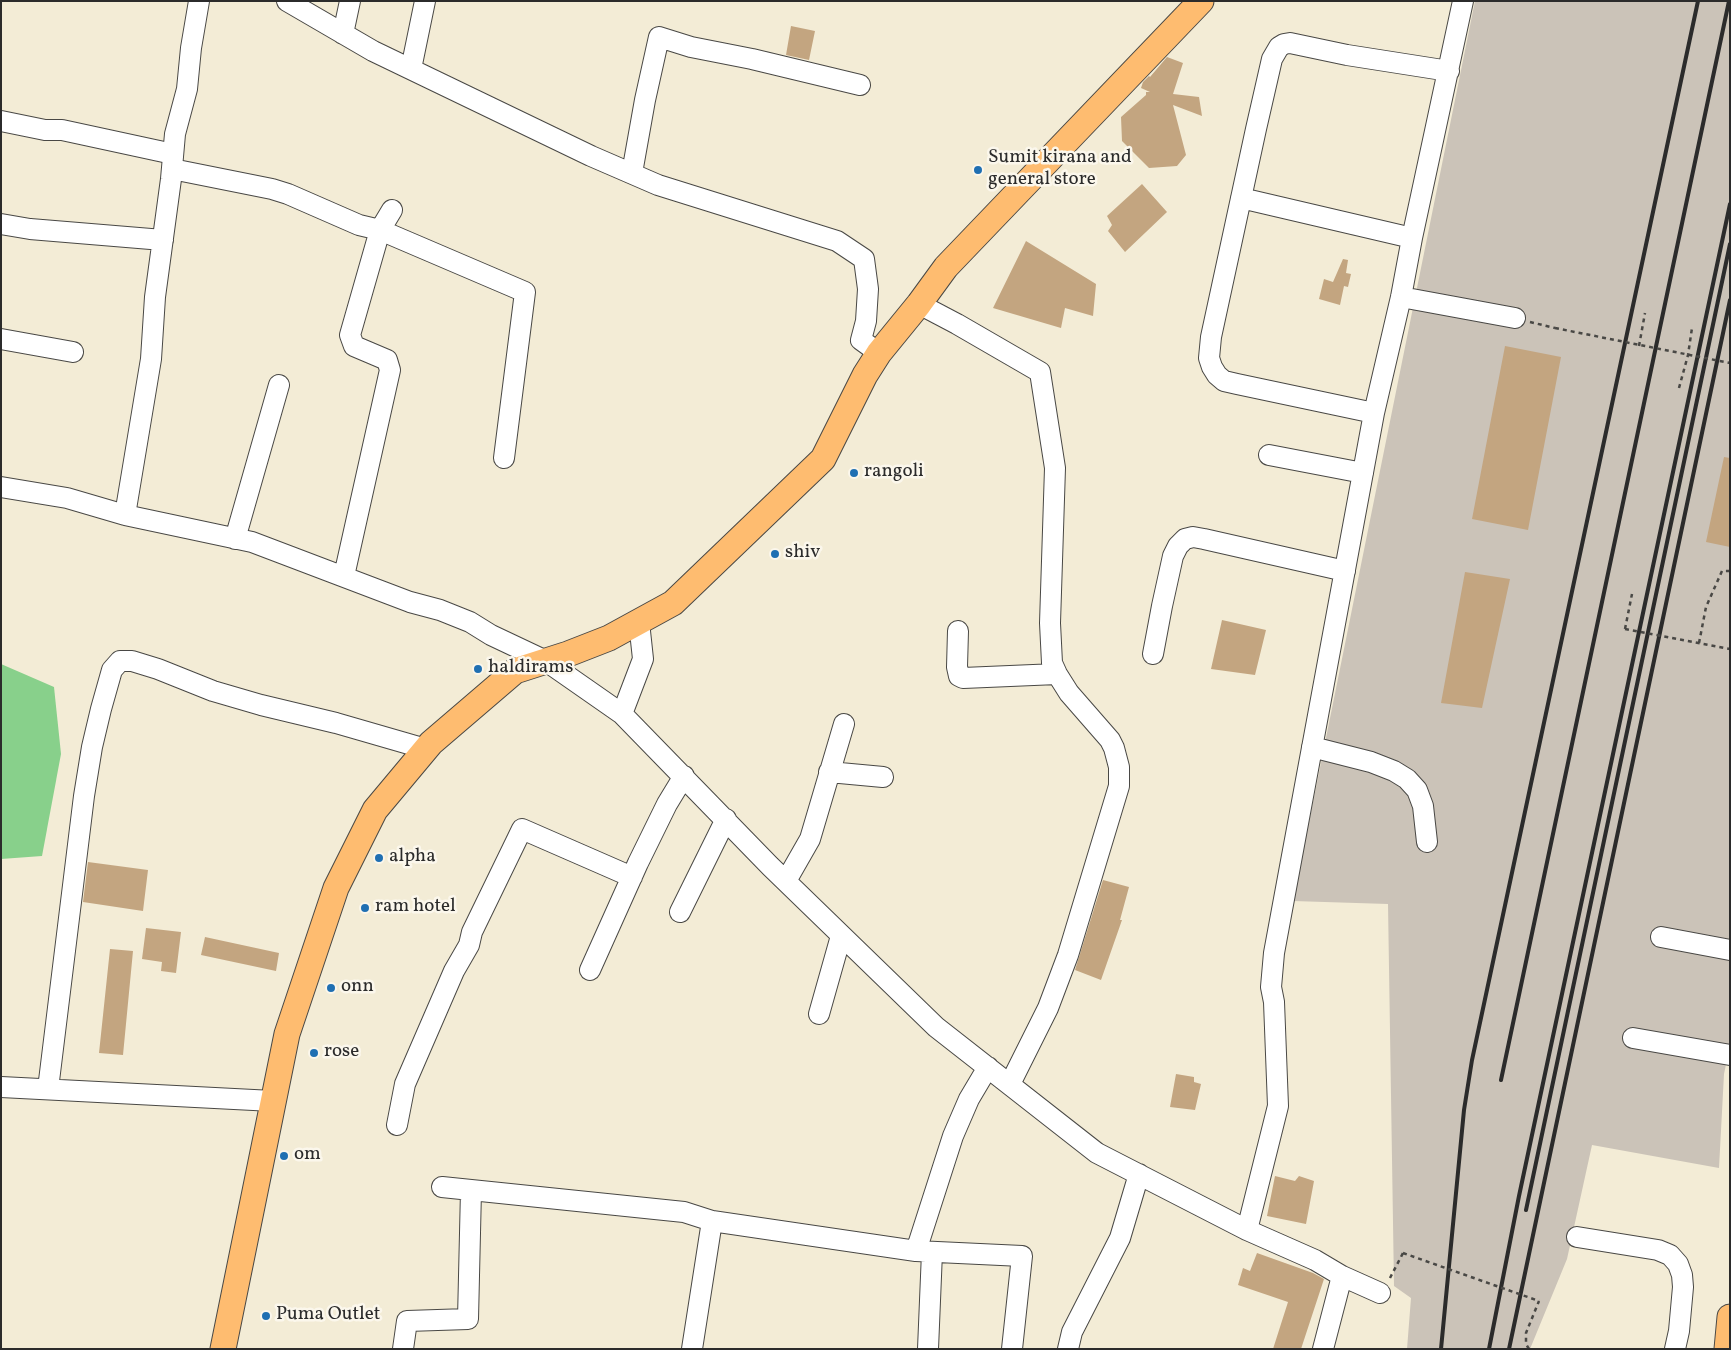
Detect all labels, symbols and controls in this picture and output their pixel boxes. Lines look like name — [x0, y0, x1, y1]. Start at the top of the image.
place label: Sumit kirana and general store — [988, 148, 1132, 192]
marker: Sumit kirana and general store — [972, 164, 984, 176]
place label: rangoli — [864, 462, 924, 484]
marker: rangoli — [848, 467, 860, 479]
place label: shiv — [785, 543, 820, 565]
marker: shiv — [769, 548, 781, 560]
place label: haldirams — [488, 658, 573, 680]
marker: haldirams — [472, 663, 484, 675]
place label: alpha — [389, 847, 436, 869]
marker: alpha — [373, 852, 385, 864]
place label: ram hotel — [375, 897, 456, 919]
marker: ram hotel — [359, 902, 371, 914]
place label: onn — [341, 977, 374, 999]
marker: onn — [325, 982, 337, 994]
place label: rose — [324, 1042, 359, 1064]
marker: rose — [308, 1047, 320, 1059]
place label: om — [294, 1145, 321, 1167]
marker: om — [278, 1150, 290, 1162]
place label: Puma Outlet — [276, 1305, 380, 1327]
marker: Puma Outlet — [260, 1310, 272, 1322]

